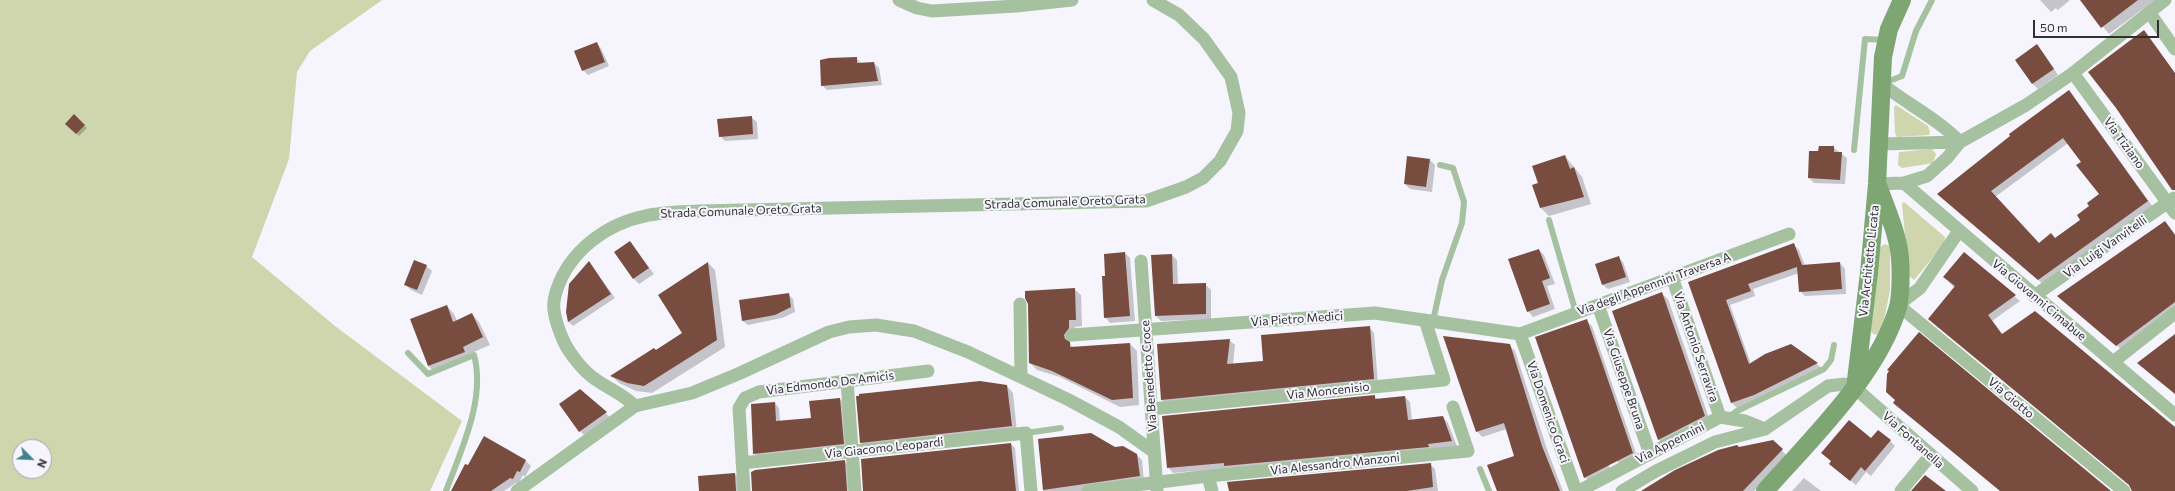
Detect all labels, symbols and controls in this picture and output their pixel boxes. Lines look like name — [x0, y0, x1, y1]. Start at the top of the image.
scale bar — [2035, 12, 2161, 38]
text: 50 m — [2040, 20, 2068, 34]
street label: Via Tiziano — [2101, 114, 2147, 172]
street label: Strada Comunale Oreto Grata — [984, 192, 1146, 212]
street label: Strada Comunale Oreto Grata — [660, 201, 822, 221]
street label: Via Architetto Licata — [1856, 204, 1882, 318]
street label: Via Luigi Vanvitelli — [2060, 213, 2150, 281]
street label: Via degli Appennini Traversa A — [1575, 249, 1733, 319]
street label: Via Giovanni Cimabue — [1989, 256, 2089, 344]
street label: Via Antonio Serravira — [1670, 290, 1722, 404]
street label: Via Pietro Medici — [1250, 309, 1344, 329]
street label: Via Benedetto Croce — [1138, 320, 1160, 432]
street label: Via Giuseppe Bruna — [1600, 327, 1648, 431]
street label: Via Domenico Graci — [1524, 359, 1572, 465]
street label: Via Edmondo De Amicis — [765, 368, 895, 398]
street label: Via Giotto — [1985, 375, 2037, 421]
street label: Via Moncenisio — [1286, 379, 1370, 403]
street label: Via Fontanella — [1879, 409, 1947, 471]
street label: Via Appennini — [1633, 419, 1707, 467]
street label: Via Giacomo Leopardi — [824, 435, 944, 461]
north arrow — [12, 439, 52, 479]
street label: Via Alessandro Manzoni — [1270, 450, 1400, 478]
text: N — [35, 457, 50, 470]

